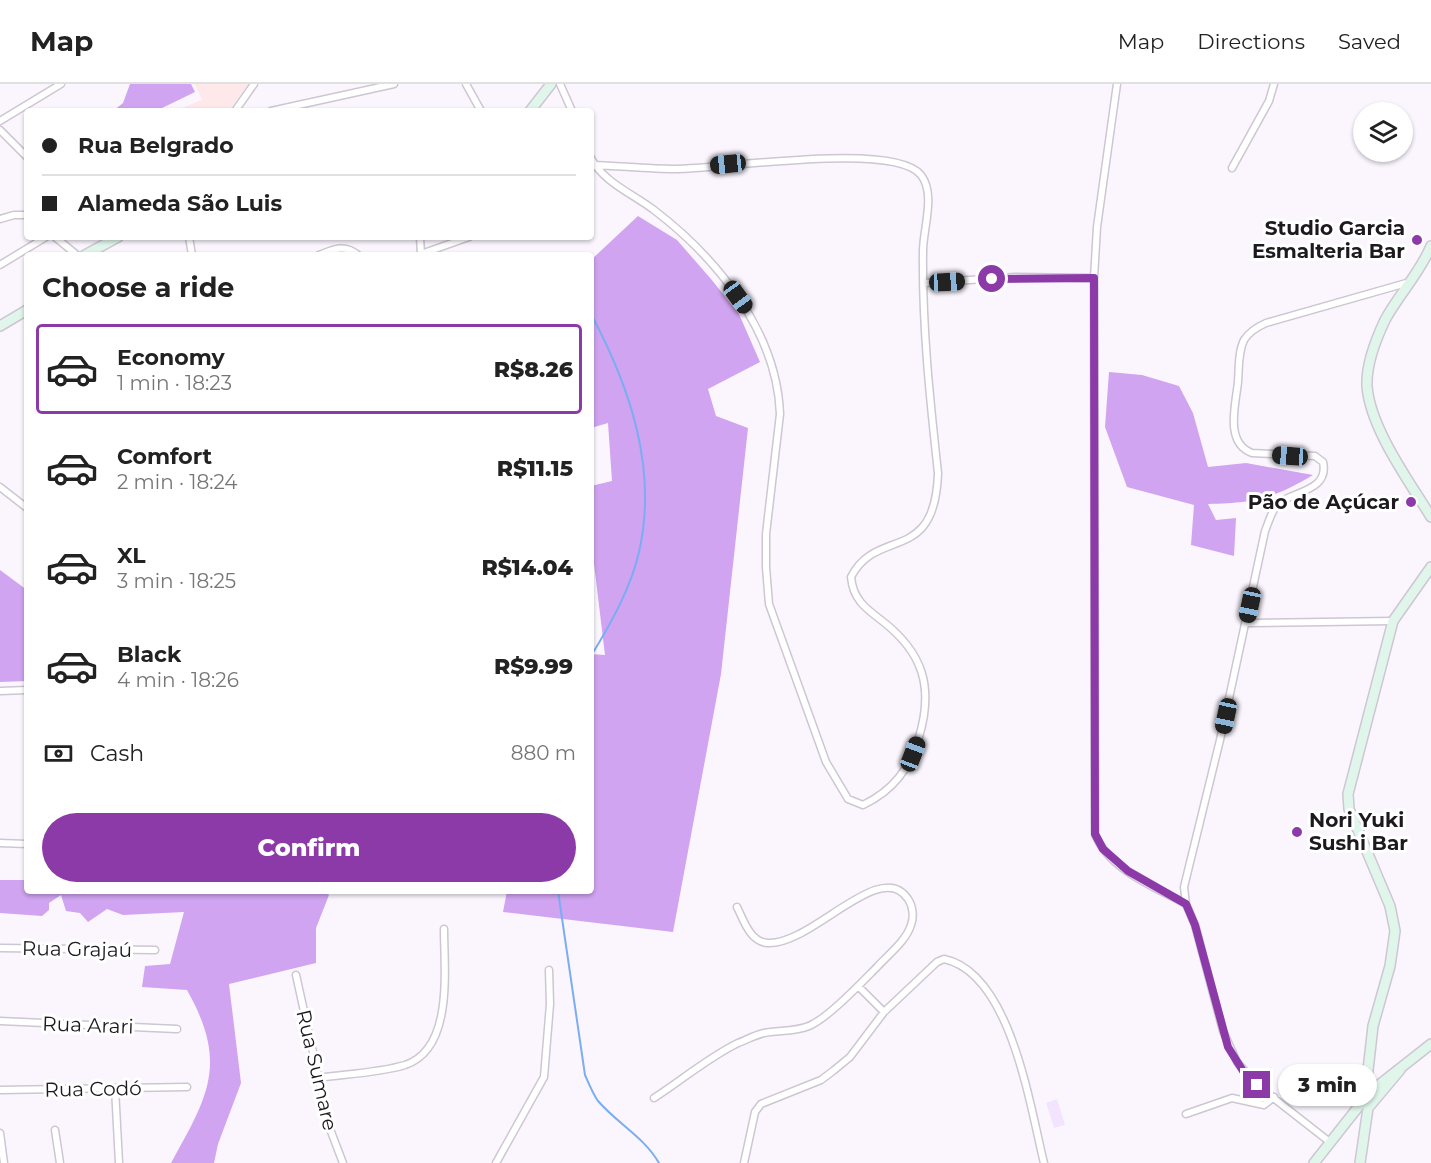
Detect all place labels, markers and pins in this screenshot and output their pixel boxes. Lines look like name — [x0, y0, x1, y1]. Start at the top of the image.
place label: Studio Garcia Esmalteria Bar — [1252, 216, 1405, 263]
marker: Studio Garcia Esmalteria Bar — [1410, 233, 1424, 247]
place label: Pão de Açúcar — [1248, 490, 1399, 514]
marker: Pão de Açúcar — [1404, 495, 1418, 509]
place label: Nori Yuki Sushi Bar — [1309, 808, 1408, 855]
marker: Nori Yuki Sushi Bar — [1290, 825, 1304, 839]

